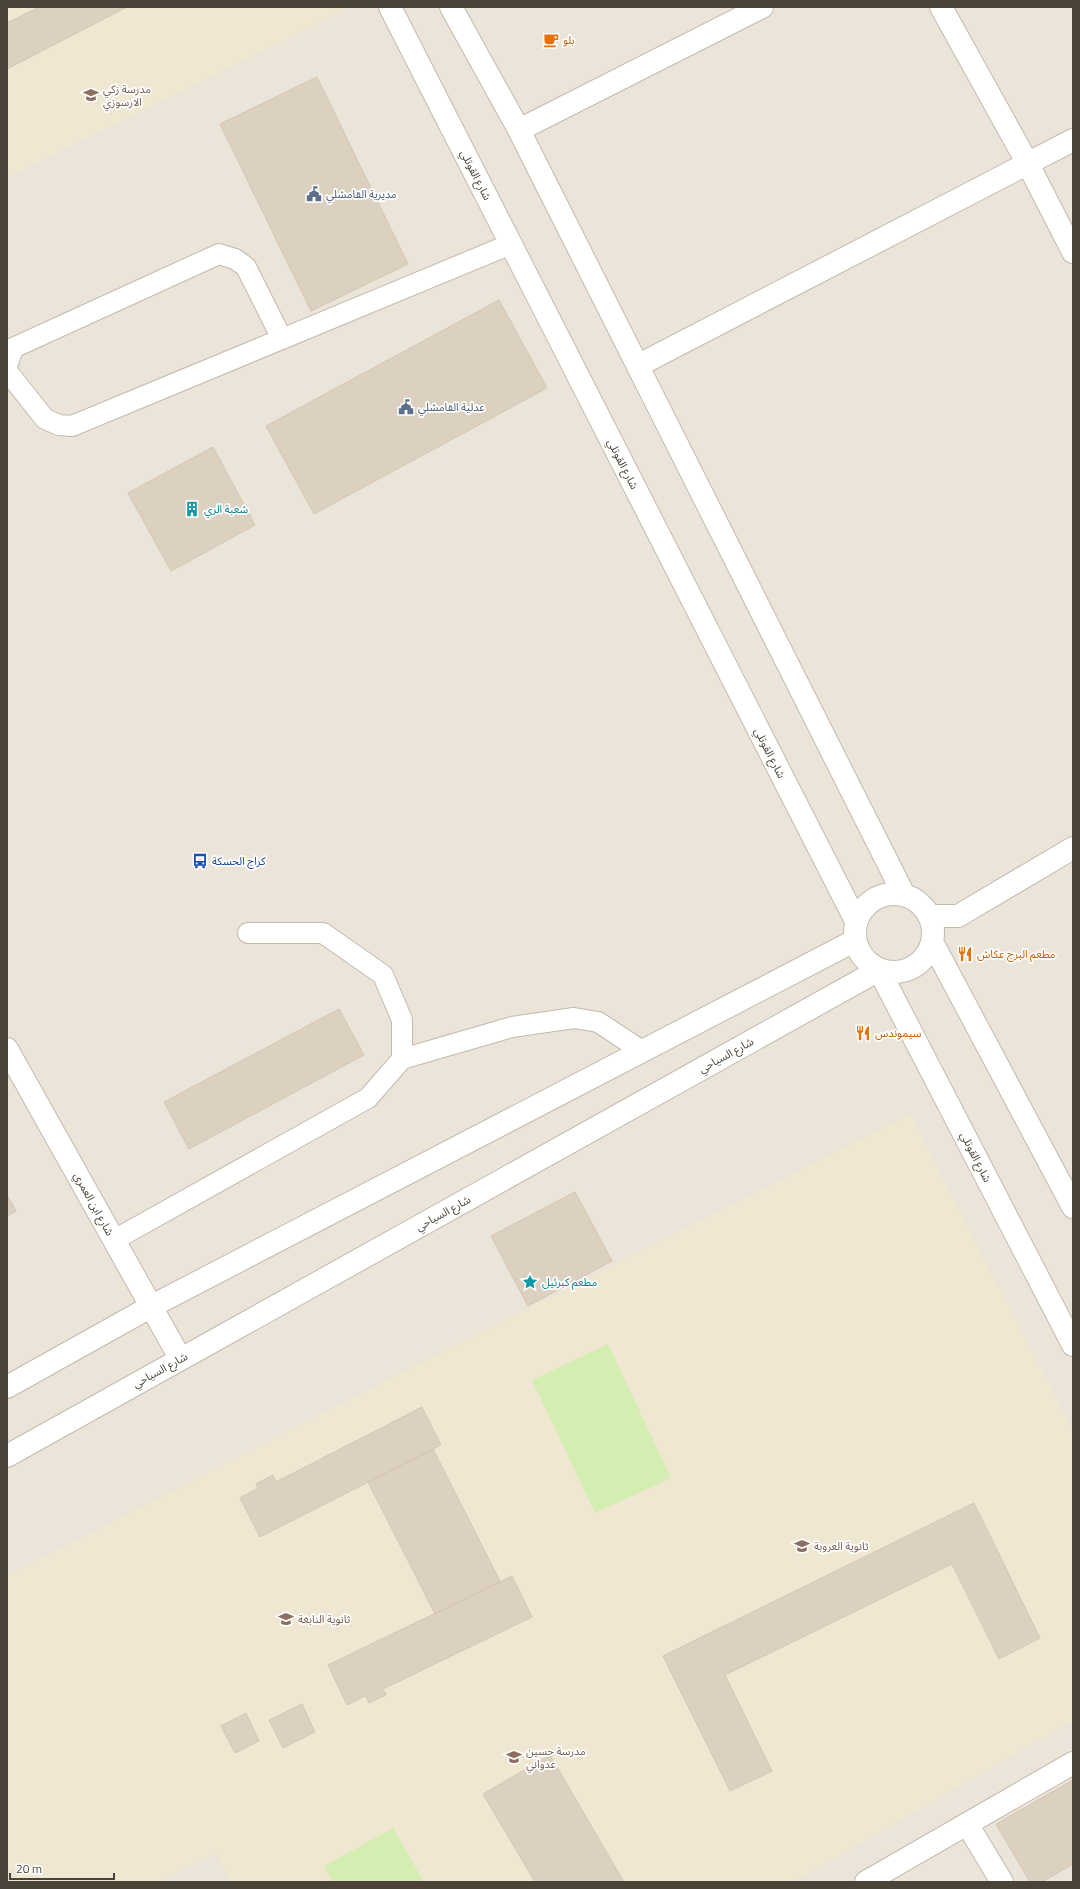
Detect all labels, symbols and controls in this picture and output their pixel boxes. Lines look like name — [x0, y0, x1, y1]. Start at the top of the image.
cafe icon: بلو — [542, 31, 560, 49]
place label: بلو — [563, 32, 574, 48]
place label: مدرسة زكي الارسوزي — [103, 81, 151, 112]
school or university icon: مدرسة زكي الارسوزي — [82, 86, 100, 104]
street label: شارع القوتلي — [455, 147, 496, 204]
public building icon: مديرية القامشلي — [305, 185, 323, 203]
place label: مديرية القامشلي — [326, 186, 397, 204]
public building icon: عدلية القامشلي — [397, 398, 415, 416]
place label: عدلية القامشلي — [418, 399, 485, 417]
street label: شارع القوتلي — [602, 436, 643, 493]
building icon: شعبة الري — [183, 500, 201, 518]
place label: شعبة الري — [204, 501, 248, 519]
street label: شارع القوتلي — [749, 725, 790, 782]
bus stop icon: كراج الحسكة — [191, 852, 209, 870]
place label: كراج الحسكة — [212, 853, 266, 869]
restaurant icon: مطعم البرج عكاش — [956, 945, 974, 963]
place label: مطعم البرج عكاش — [977, 946, 1056, 963]
restaurant icon: سيموندس — [854, 1024, 872, 1042]
place label: سيموندس — [875, 1025, 922, 1041]
street label: شارع السياحي — [696, 1033, 757, 1078]
street label: شارع القوتلي — [955, 1129, 996, 1186]
street label: شارع ابن العمري — [69, 1169, 118, 1240]
street label: شارع السياحي — [413, 1191, 474, 1236]
place icon: مطعم كبرئيل — [521, 1273, 539, 1291]
place label: مطعم كبرئيل — [542, 1274, 598, 1291]
street label: شارع السياحي — [130, 1348, 191, 1393]
school or university icon: ثانوية العروبة — [793, 1537, 811, 1555]
place label: ثانوية العروبة — [814, 1538, 868, 1554]
school or university icon: ثانوية النابغة — [277, 1610, 295, 1628]
place label: ثانوية النابغة — [298, 1611, 350, 1627]
place label: مدرسة حسين عدواني — [526, 1743, 586, 1774]
school or university icon: مدرسة حسين عدواني — [505, 1748, 523, 1766]
scale bar — [10, 1855, 114, 1881]
text: 20 m — [16, 1859, 42, 1878]

